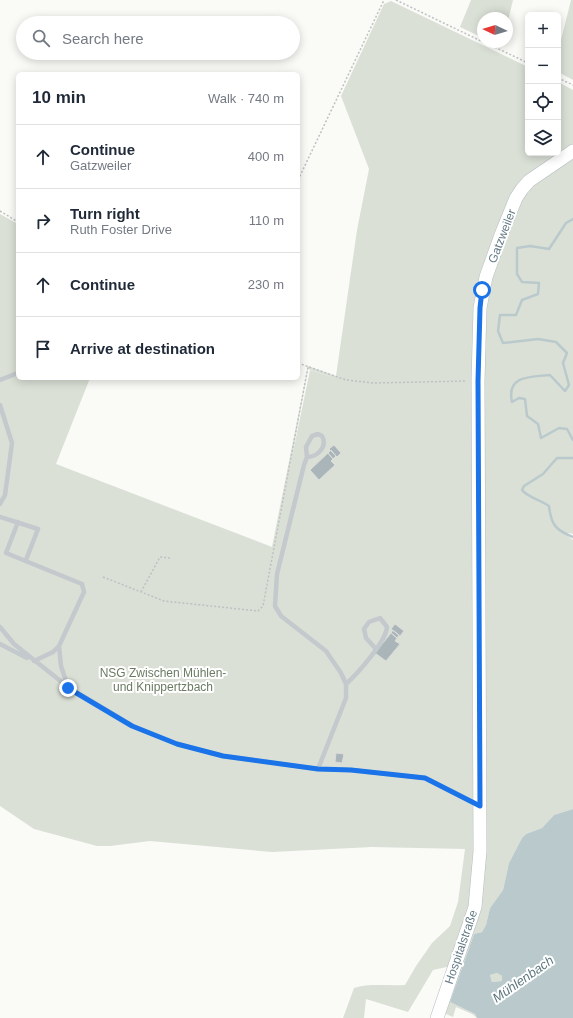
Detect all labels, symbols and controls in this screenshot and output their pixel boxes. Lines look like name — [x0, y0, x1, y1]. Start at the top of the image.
north arrow — [477, 12, 513, 48]
map controls — [525, 12, 561, 156]
button: + — [525, 12, 561, 48]
search box — [16, 16, 300, 60]
icon: search — [30, 27, 52, 49]
text: Search here — [62, 30, 144, 47]
button: − — [525, 48, 561, 84]
button: locate — [525, 84, 561, 120]
text: 10 min — [32, 88, 86, 107]
text: Walk · 740 m — [208, 91, 284, 106]
button: layers — [525, 120, 561, 156]
text: Continue — [70, 141, 135, 158]
icon: ahead — [32, 146, 54, 168]
text: 400 m — [248, 149, 284, 164]
text: Gatzweiler — [70, 158, 131, 173]
text: Turn right — [70, 205, 140, 222]
street label: Gatzweiler — [485, 207, 519, 265]
icon: right — [32, 210, 54, 232]
text: 110 m — [249, 213, 284, 228]
text: Ruth Foster Drive — [70, 222, 172, 237]
icon: ahead — [32, 274, 54, 296]
text: Continue — [70, 276, 135, 293]
text: 230 m — [248, 277, 284, 292]
route start — [473, 281, 491, 299]
icon: arrive — [32, 338, 54, 360]
text: Arrive at destination — [70, 340, 215, 357]
park label: NSG Zwischen Mühlen- und Knippertzbach — [100, 666, 226, 694]
route end — [59, 679, 77, 697]
street label: Hospitalstraße — [442, 908, 480, 986]
water label: Mühlenbach — [490, 953, 556, 1005]

